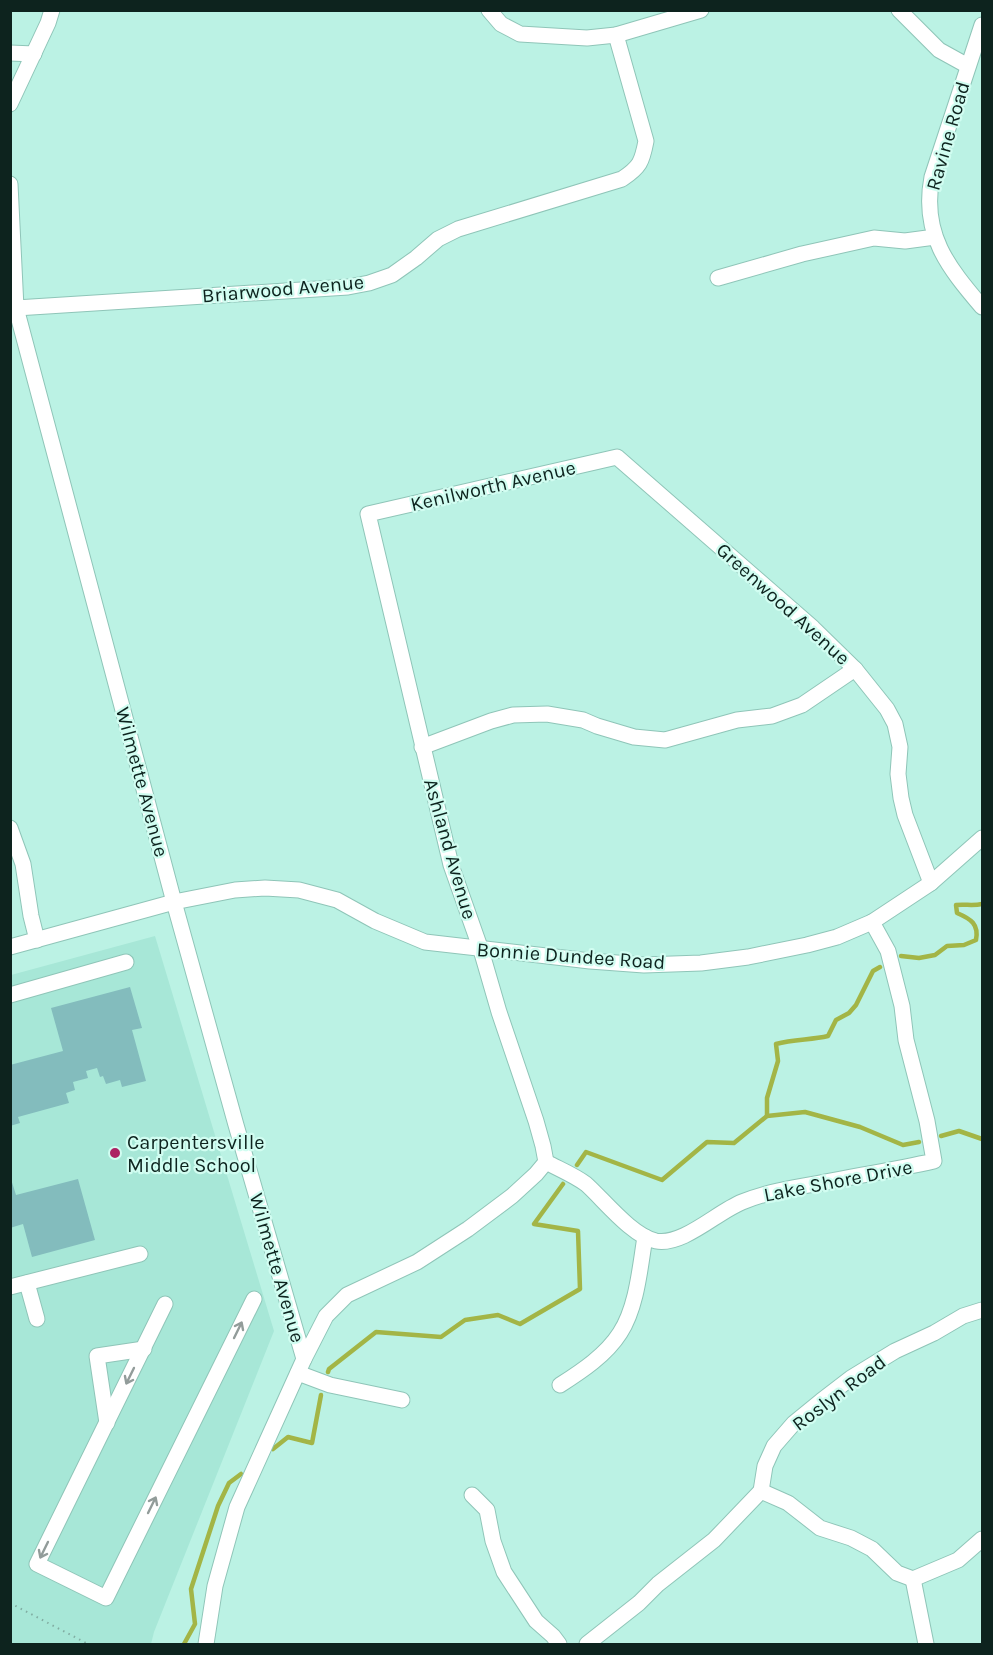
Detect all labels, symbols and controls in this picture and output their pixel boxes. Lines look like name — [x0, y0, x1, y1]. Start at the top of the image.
street label: Ravine Road — [921, 79, 975, 193]
street label: Briarwood Avenue — [201, 270, 365, 308]
street label: Kenilworth Avenue — [408, 456, 578, 516]
street label: Greenwood Avenue — [712, 538, 854, 670]
street label: Wilmette Avenue — [111, 704, 173, 860]
street label: Ashland Avenue — [419, 776, 481, 922]
street label: Bonnie Dundee Road — [476, 938, 666, 974]
place label: Carpentersville Middle School — [127, 1131, 265, 1177]
marker: Carpentersville Middle School — [108, 1146, 122, 1160]
street label: Lake Shore Drive — [762, 1155, 914, 1207]
street label: Wilmette Avenue — [245, 1191, 309, 1345]
one-way arrow — [233, 1322, 245, 1340]
street label: Roslyn Road — [788, 1350, 890, 1436]
one-way arrow — [124, 1366, 136, 1384]
one-way arrow — [147, 1496, 158, 1514]
one-way arrow — [37, 1541, 49, 1559]

